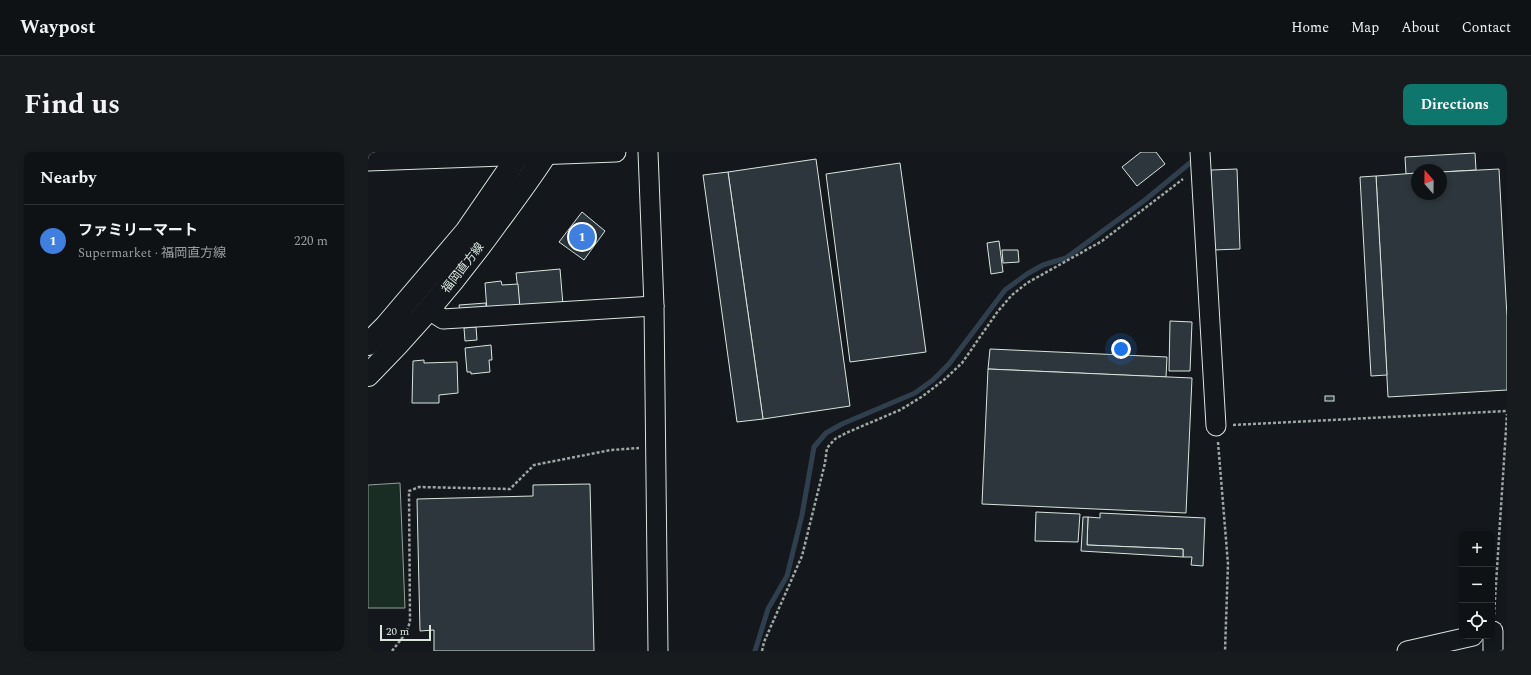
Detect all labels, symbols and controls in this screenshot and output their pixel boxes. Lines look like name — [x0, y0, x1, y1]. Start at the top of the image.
text: Waypost — [20, 13, 96, 42]
text: Home — [1291, 17, 1329, 38]
text: Map — [1351, 17, 1379, 38]
text: About — [1401, 17, 1440, 38]
text: Contact — [1462, 17, 1511, 38]
text: Find us — [24, 83, 120, 126]
button: Directions — [1403, 84, 1507, 125]
north arrow — [1411, 164, 1447, 200]
text: Nearby — [40, 165, 96, 191]
text: ファミリーマート — [78, 219, 198, 242]
pin: 1 — [569, 222, 595, 252]
text: 1 — [49, 231, 57, 251]
text: 220 m — [294, 231, 328, 251]
street label: 福岡直方線 — [437, 239, 489, 297]
text: Supermarket · 福岡直方線 — [78, 243, 226, 263]
your location — [1111, 339, 1131, 359]
map controls — [1459, 531, 1495, 639]
button: + — [1459, 531, 1495, 567]
button: − — [1459, 567, 1495, 603]
button: locate — [1459, 603, 1495, 639]
scale bar — [380, 623, 431, 642]
text: 20 m — [386, 623, 409, 640]

